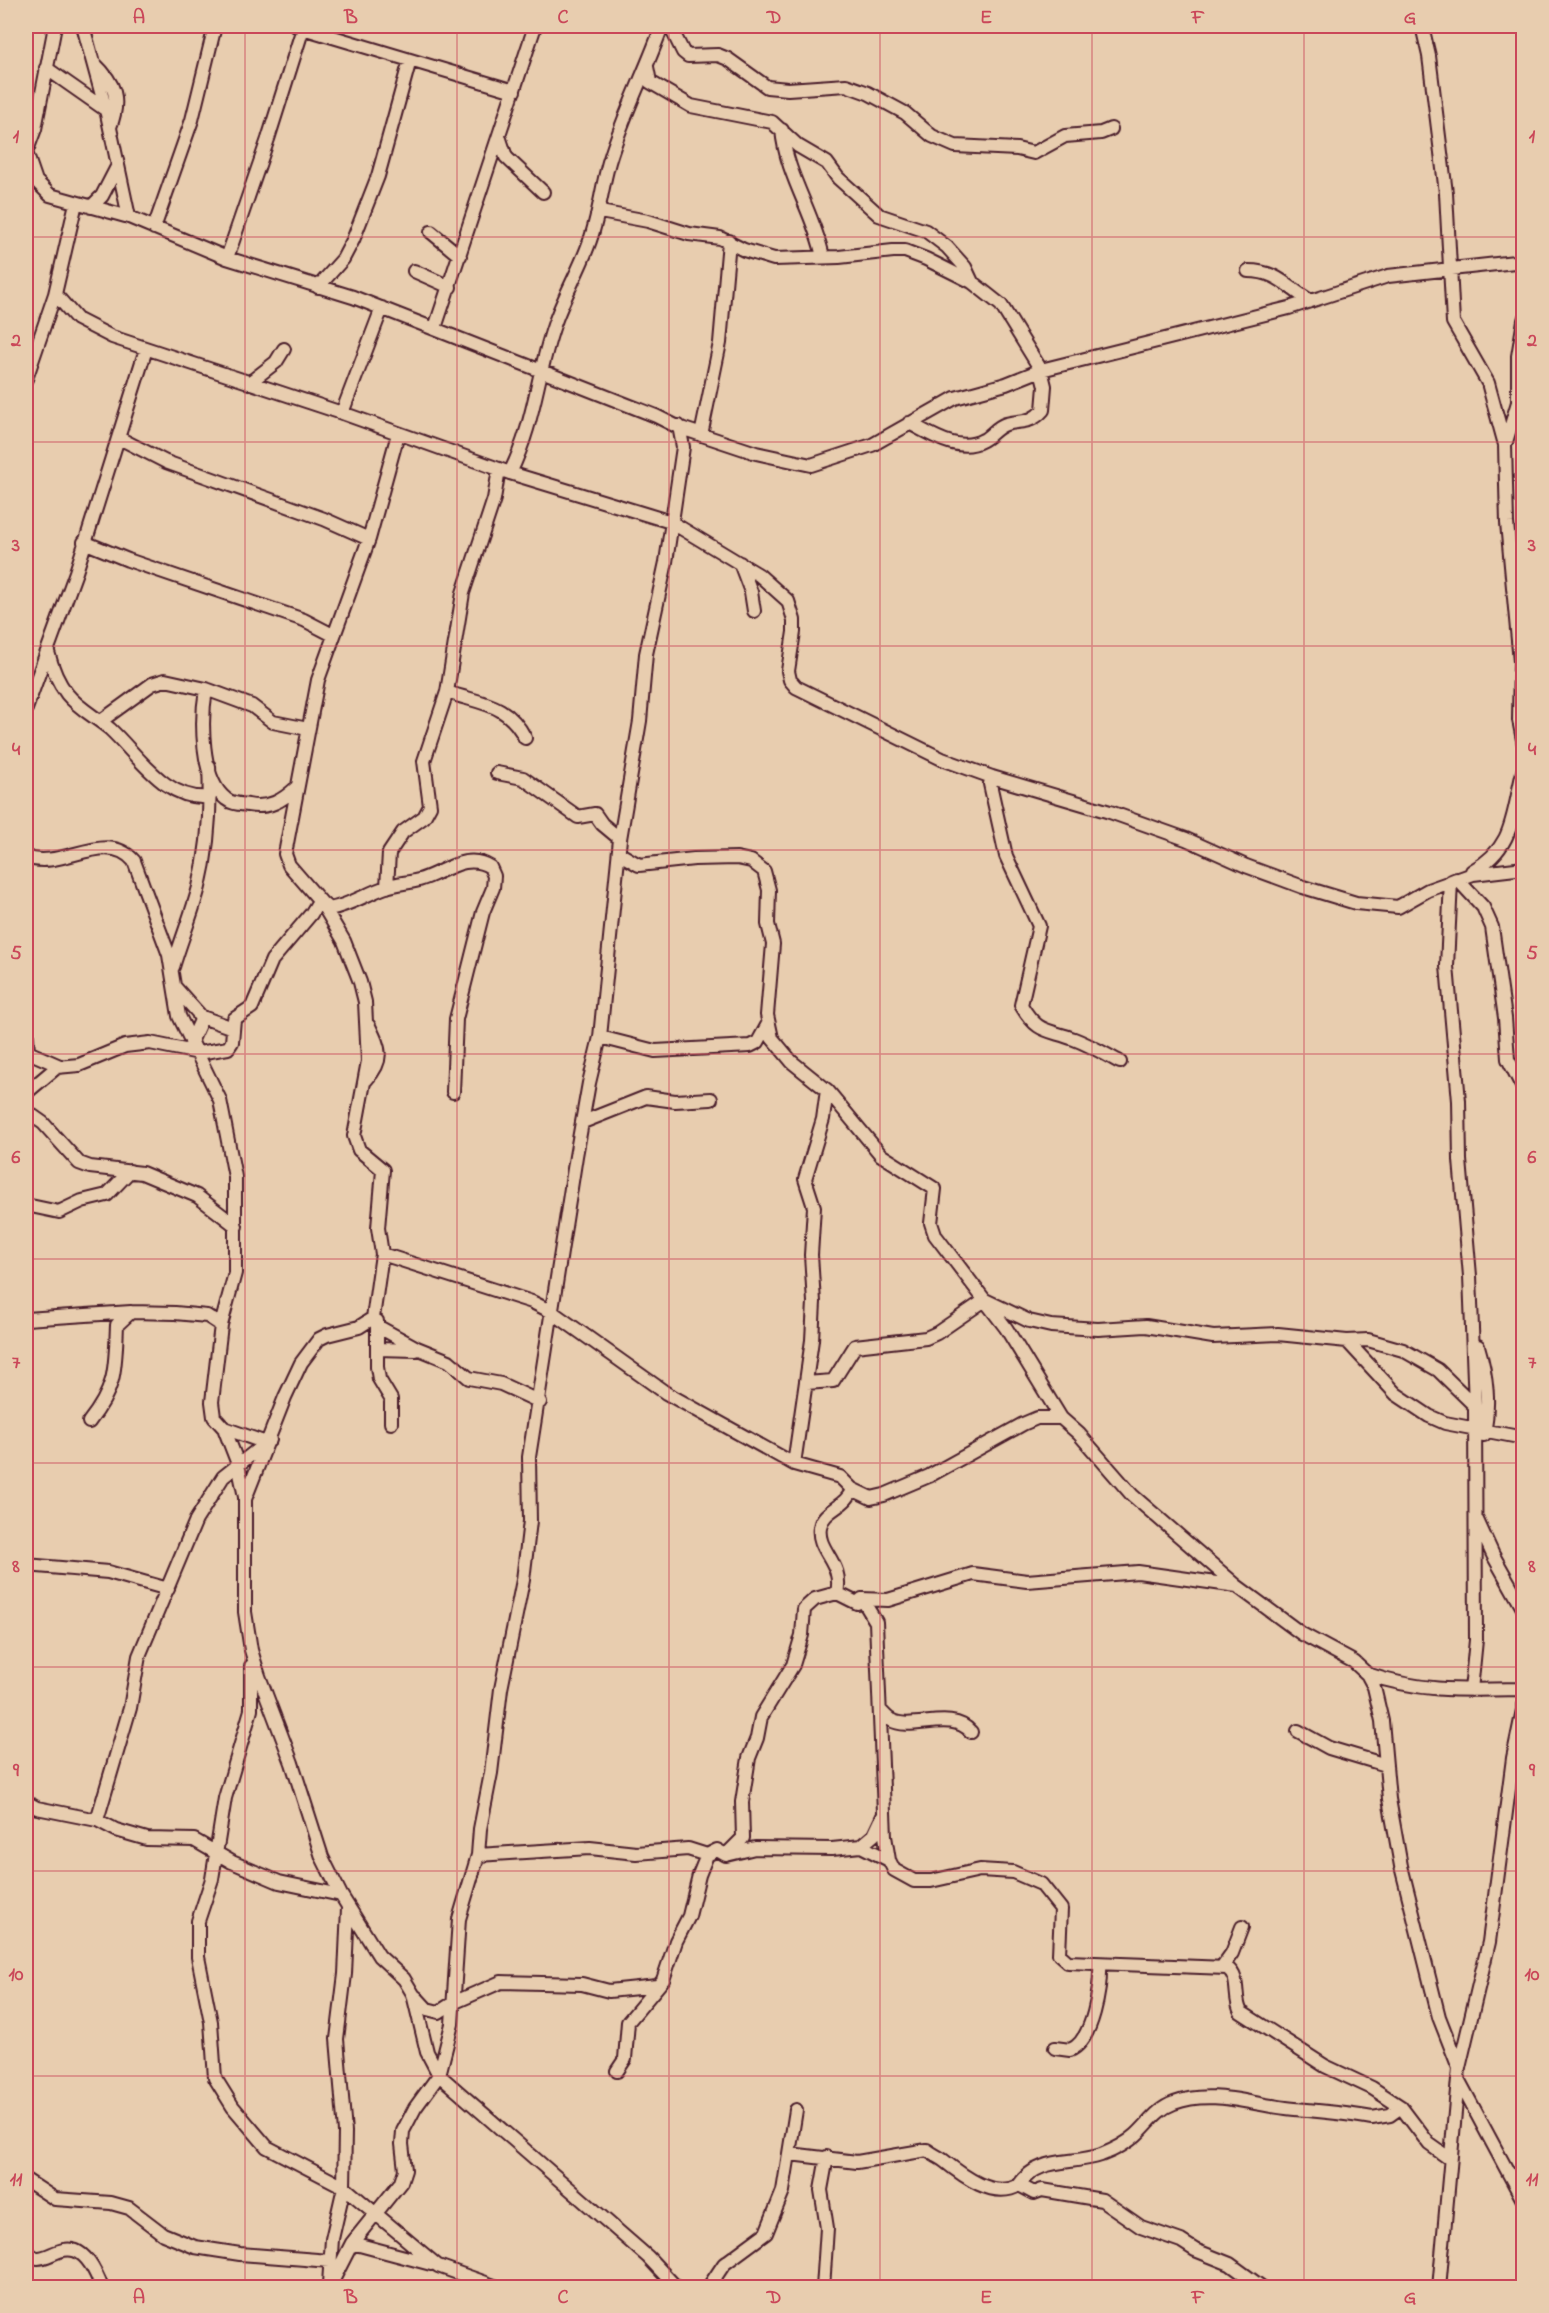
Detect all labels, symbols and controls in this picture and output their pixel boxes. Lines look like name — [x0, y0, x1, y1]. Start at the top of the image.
text: A — [133, 4, 145, 33]
text: B — [343, 4, 358, 33]
text: C — [558, 4, 569, 33]
text: D — [766, 4, 781, 33]
text: E — [980, 4, 992, 33]
text: F — [1191, 4, 1205, 33]
text: G — [1404, 4, 1417, 33]
text: 1 — [13, 123, 20, 152]
text: 1 — [1529, 123, 1536, 152]
text: 2 — [10, 327, 21, 356]
text: 2 — [1526, 327, 1537, 356]
text: 3 — [11, 532, 20, 561]
text: 3 — [1527, 532, 1536, 561]
text: 4 — [12, 736, 21, 765]
text: 4 — [1528, 736, 1537, 765]
text: 5 — [10, 940, 22, 969]
text: 5 — [1526, 940, 1538, 969]
text: 6 — [12, 1144, 21, 1173]
text: 6 — [1528, 1144, 1537, 1173]
text: 7 — [12, 1349, 21, 1378]
text: 7 — [1528, 1349, 1537, 1378]
text: 8 — [11, 1553, 20, 1582]
text: 8 — [1527, 1553, 1536, 1582]
text: 9 — [12, 1757, 20, 1786]
text: 9 — [1528, 1757, 1536, 1786]
text: 10 — [9, 1961, 24, 1990]
text: 10 — [1525, 1961, 1540, 1990]
text: 11 — [10, 2166, 23, 2195]
text: 11 — [1526, 2166, 1539, 2195]
text: A — [133, 2284, 145, 2313]
text: B — [343, 2284, 358, 2313]
text: C — [558, 2284, 569, 2313]
text: D — [766, 2284, 781, 2313]
text: E — [980, 2284, 992, 2313]
text: F — [1191, 2284, 1205, 2313]
text: G — [1404, 2284, 1417, 2313]

